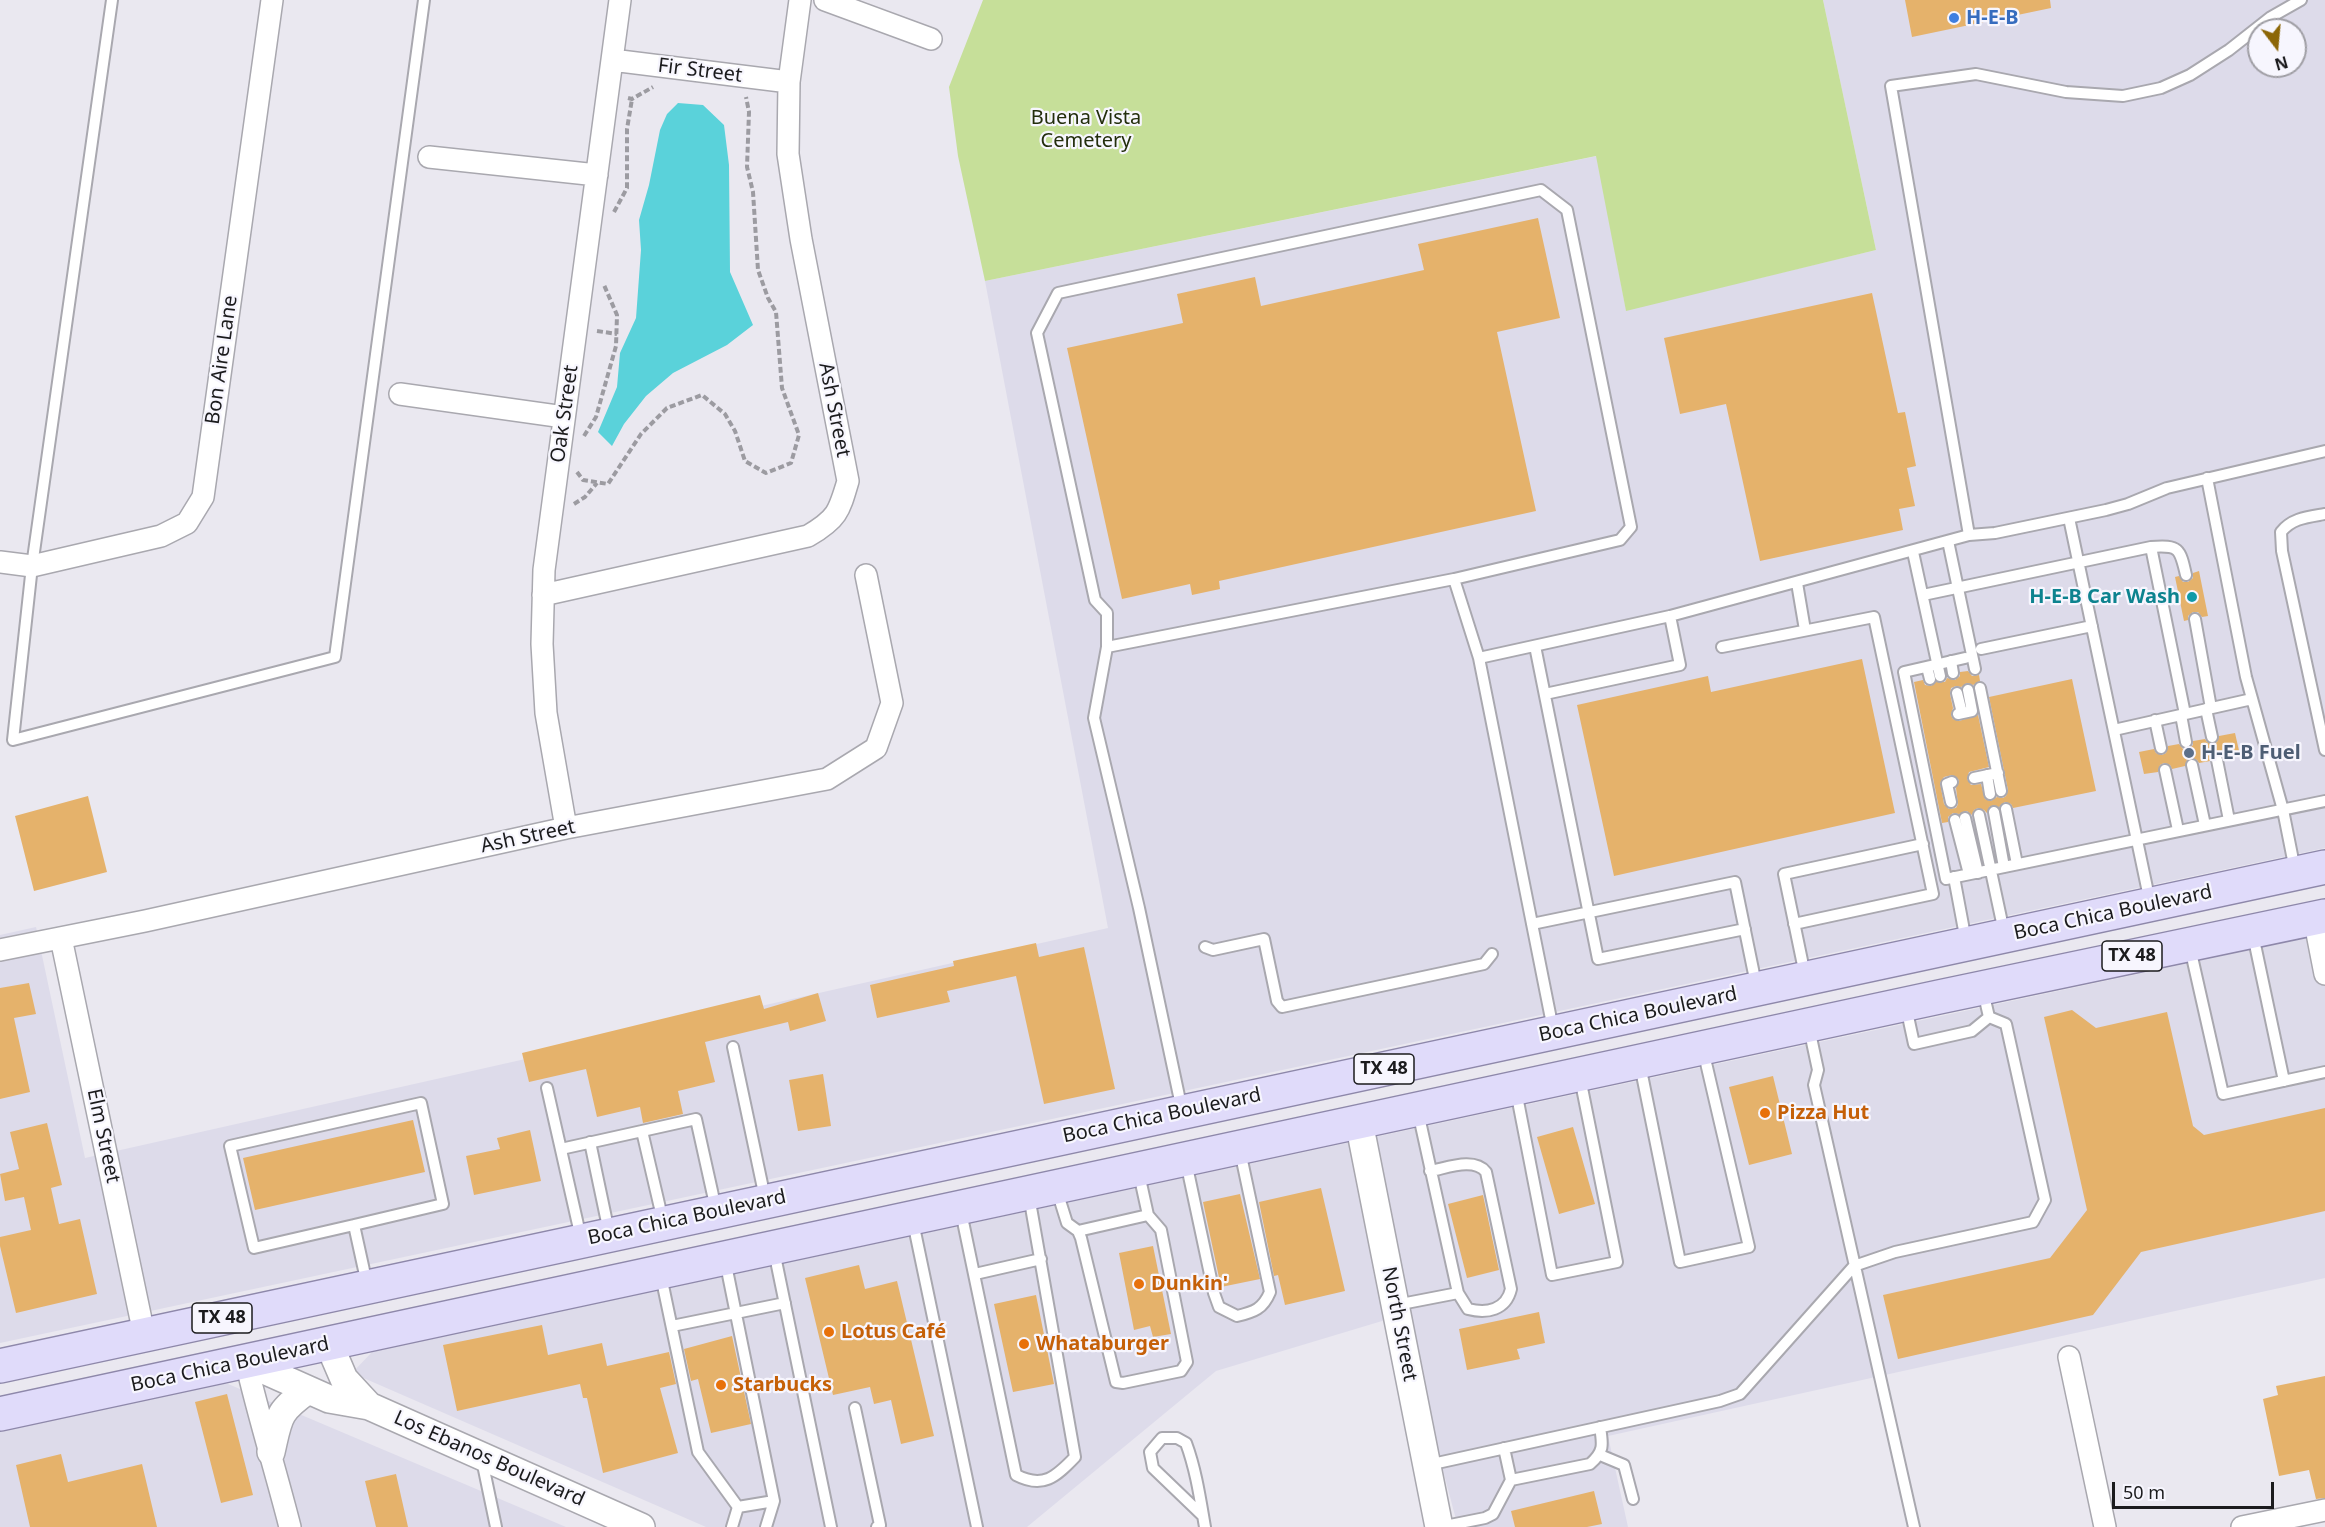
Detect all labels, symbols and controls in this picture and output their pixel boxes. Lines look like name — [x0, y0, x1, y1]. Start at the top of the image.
place label: H-E-B — [1966, 6, 2019, 30]
marker: H-E-B — [1947, 11, 1961, 25]
north arrow — [2247, 18, 2307, 78]
text: N — [2272, 51, 2291, 76]
street label: Fir Street — [656, 54, 744, 88]
park label: Buena Vista Cemetery — [1031, 106, 1141, 153]
street label: Bon Aire Lane — [201, 294, 243, 426]
street label: Ash Street — [813, 361, 855, 459]
street label: Oak Street — [546, 364, 584, 464]
place label: H-E-B Car Wash — [2029, 585, 2180, 609]
marker: H-E-B Car Wash — [2185, 590, 2199, 604]
place label: H-E-B Fuel — [2201, 741, 2301, 765]
marker: H-E-B Fuel — [2182, 746, 2196, 760]
street label: Ash Street — [479, 815, 577, 859]
street label: Boca Chica Boulevard — [2012, 880, 2214, 946]
road number: TX 48 — [2102, 941, 2162, 971]
street label: Boca Chica Boulevard — [1537, 982, 1739, 1048]
road number: TX 48 — [1354, 1054, 1414, 1084]
street label: Boca Chica Boulevard — [1061, 1083, 1263, 1149]
street label: Elm Street — [81, 1087, 125, 1185]
place label: Pizza Hut — [1777, 1101, 1869, 1125]
marker: Pizza Hut — [1758, 1106, 1772, 1120]
street label: Boca Chica Boulevard — [586, 1185, 788, 1251]
street label: North Street — [1376, 1265, 1422, 1383]
place label: Dunkin' — [1151, 1272, 1228, 1296]
marker: Dunkin' — [1132, 1277, 1146, 1291]
road number: TX 48 — [192, 1303, 252, 1333]
place label: Lotus Café — [841, 1320, 946, 1344]
marker: Lotus Café — [822, 1325, 836, 1339]
street label: Boca Chica Boulevard — [129, 1332, 331, 1398]
place label: Whataburger — [1036, 1332, 1169, 1356]
marker: Whataburger — [1017, 1337, 1031, 1351]
place label: Starbucks — [733, 1373, 832, 1397]
marker: Starbucks — [714, 1378, 728, 1392]
street label: Los Ebanos Boulevard — [390, 1406, 588, 1512]
scale bar — [2115, 1470, 2277, 1508]
text: 50 m — [2123, 1480, 2165, 1504]

